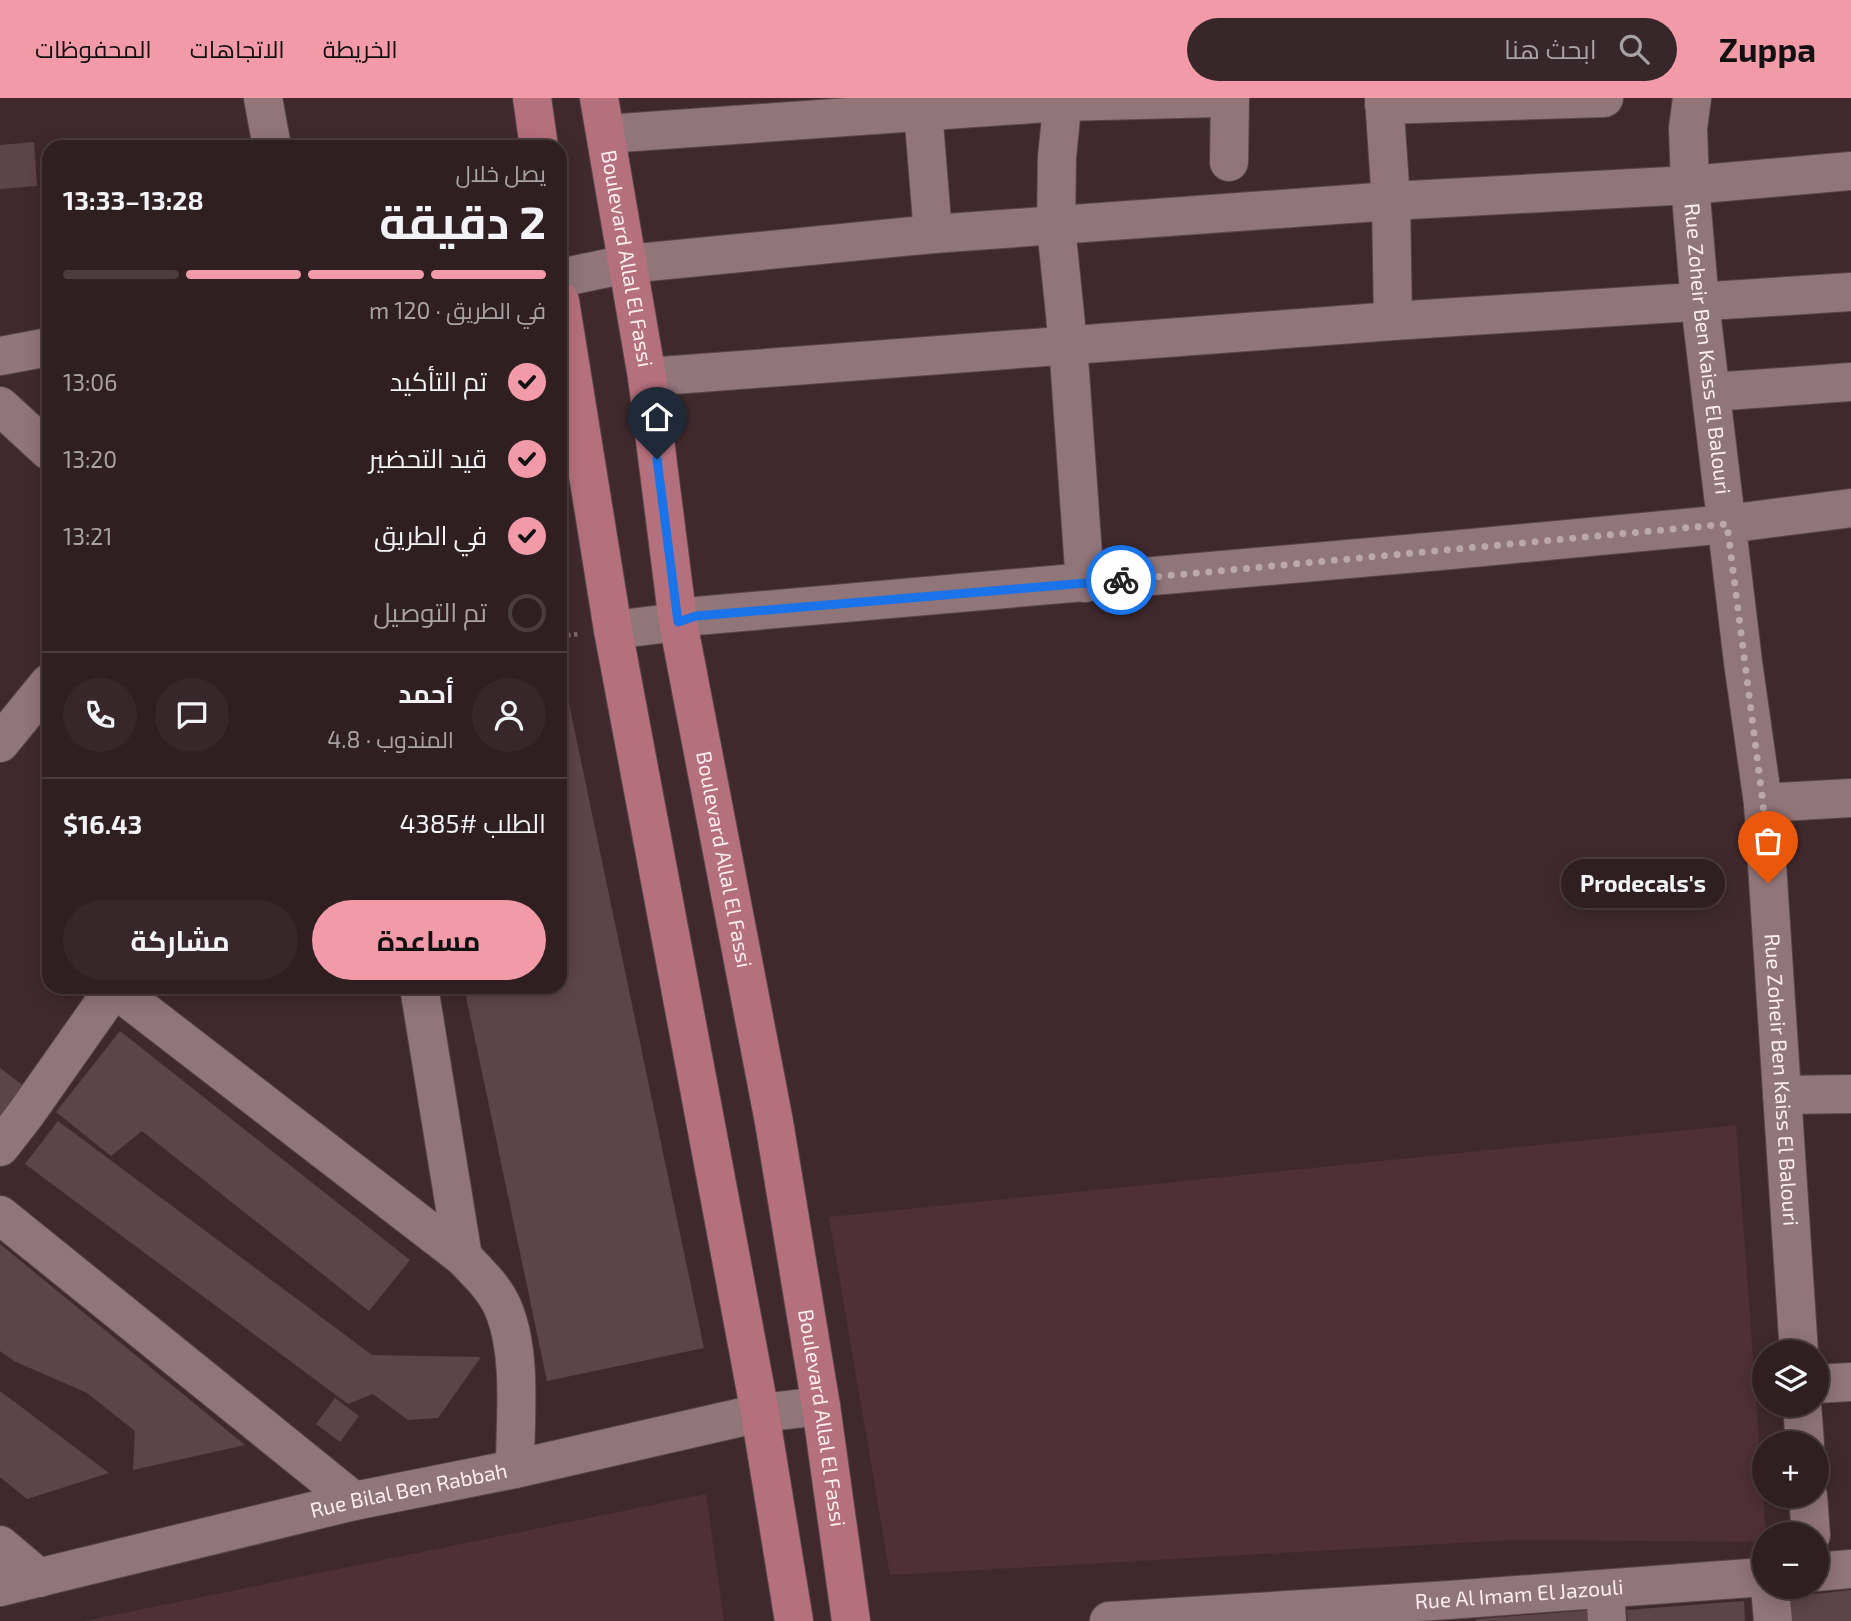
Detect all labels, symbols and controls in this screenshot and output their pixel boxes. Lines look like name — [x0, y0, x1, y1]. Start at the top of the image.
search box — [1187, 18, 1677, 81]
text: Zuppa — [1719, 29, 1816, 69]
icon: search — [1615, 30, 1653, 68]
text: ابحث هنا — [1504, 33, 1597, 64]
text: المحفوظات — [35, 34, 152, 63]
text: الاتجاهات — [190, 34, 285, 63]
text: الخريطة — [323, 34, 398, 63]
street label: Boulevard Allal El Fassi — [597, 148, 659, 369]
text: يصل خلال — [456, 159, 546, 187]
text: 13:28–13:33 — [63, 184, 204, 215]
text: 2 دقيقة — [379, 193, 546, 248]
street label: Rue Zoheir Ben Kaiss El Balouri — [1681, 202, 1737, 496]
text: في الطريق · 120 m — [369, 296, 546, 324]
icon: check — [508, 363, 546, 401]
text: تم التأكيد — [390, 365, 487, 396]
text: 13:06 — [63, 368, 117, 396]
pin — [627, 387, 687, 459]
icon: home — [638, 398, 676, 436]
icon: check — [508, 440, 546, 478]
text: قيد التحضير — [369, 442, 487, 473]
text: 13:20 — [63, 445, 117, 473]
icon: check — [508, 517, 546, 555]
text: في الطريق — [374, 519, 487, 550]
text: 13:21 — [63, 522, 112, 550]
courier — [1086, 545, 1156, 615]
icon: bike — [1102, 561, 1140, 599]
text: تم التوصيل — [373, 596, 487, 627]
text: أحمد — [398, 677, 454, 708]
button: phone — [63, 678, 137, 752]
button: chat — [155, 678, 229, 752]
button: person — [472, 678, 546, 752]
text: المندوب · 4.8 — [327, 725, 454, 753]
street label: Boulevard Allal El Fassi — [692, 749, 758, 970]
text: الطلب #4385 — [399, 807, 546, 838]
text: $16.43 — [63, 808, 142, 839]
pin — [1738, 811, 1798, 883]
icon: bag — [1749, 822, 1787, 860]
callout: Prodecals's — [1562, 858, 1726, 908]
text: Prodecals's — [1580, 869, 1706, 897]
button: مشاركة — [63, 900, 298, 980]
button: مساعدة — [312, 900, 546, 980]
street label: Rue Zoheir Ben Kaiss El Balouri — [1761, 933, 1805, 1227]
street label: Boulevard Allal El Fassi — [794, 1307, 852, 1528]
map controls — [1752, 1340, 1829, 1599]
button: layers — [1752, 1340, 1829, 1417]
button: + — [1752, 1431, 1829, 1508]
street label: Rue Bilal Ben Rabbah — [307, 1457, 509, 1522]
button: − — [1752, 1522, 1829, 1599]
street label: Rue Al Imam El Jazouli — [1414, 1573, 1624, 1613]

